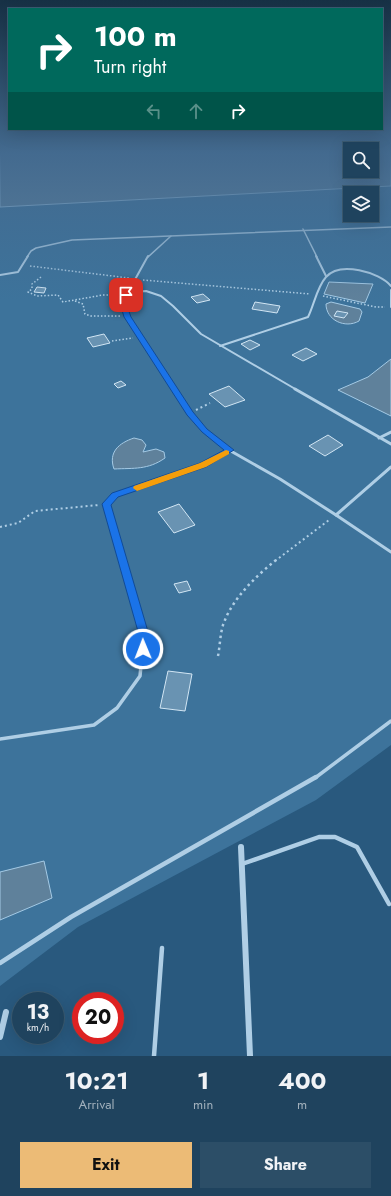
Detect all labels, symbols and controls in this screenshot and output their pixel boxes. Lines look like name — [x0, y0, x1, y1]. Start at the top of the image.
text: 100 m — [94, 16, 177, 57]
icon: right — [28, 24, 80, 76]
text: Turn right — [94, 54, 166, 80]
icon: left — [143, 100, 165, 122]
icon: ahead — [185, 100, 207, 122]
icon: right — [227, 100, 249, 122]
map controls — [343, 142, 379, 222]
button: search — [343, 142, 379, 178]
button: layers — [343, 186, 379, 222]
pin — [109, 278, 143, 312]
icon: arrive — [115, 284, 137, 306]
position arrow — [122, 628, 164, 670]
speed limit sign: 20 — [72, 992, 124, 1044]
text: 13 — [27, 998, 49, 1027]
text: km/h — [27, 1020, 49, 1035]
text: 10:21 — [65, 1063, 128, 1098]
text: 1 — [197, 1063, 209, 1098]
text: 400 — [278, 1063, 326, 1098]
text: Arrival — [79, 1095, 114, 1114]
text: min — [193, 1095, 213, 1114]
text: m — [297, 1095, 307, 1114]
button: Exit — [20, 1142, 192, 1188]
button: Share — [200, 1142, 371, 1188]

